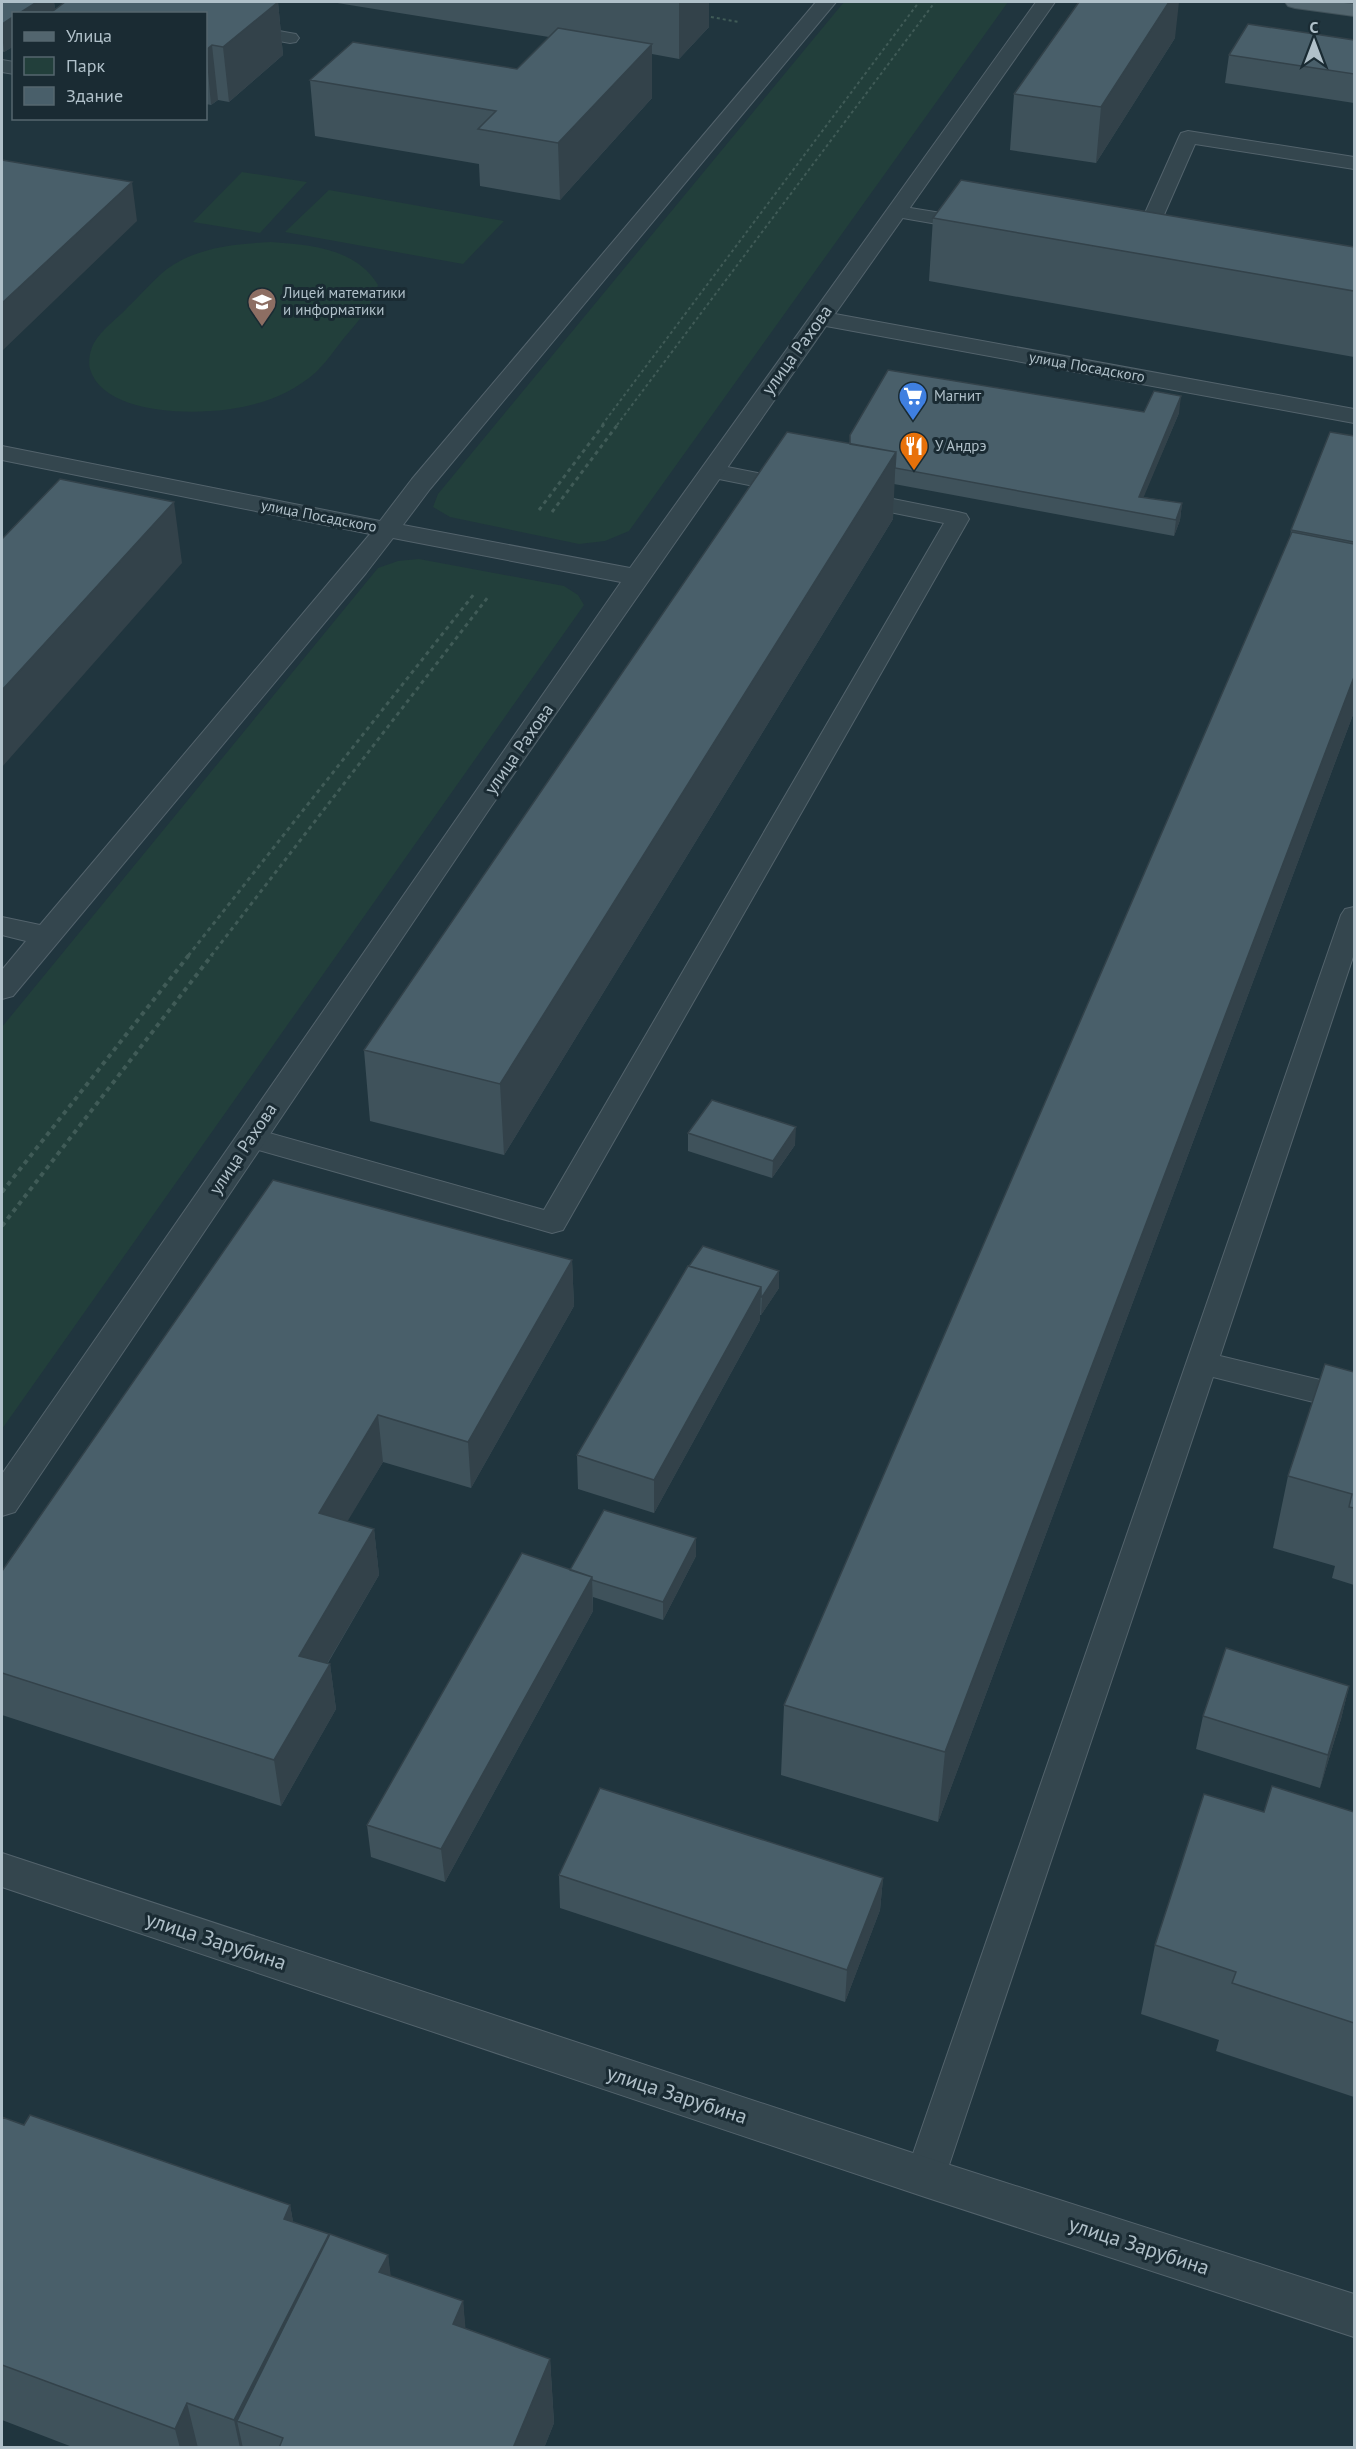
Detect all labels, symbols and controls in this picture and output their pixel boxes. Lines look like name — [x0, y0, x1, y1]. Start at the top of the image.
legend — [12, 12, 207, 120]
north arrow — [1284, 12, 1344, 72]
text: С — [1310, 17, 1319, 37]
text: Улица — [66, 24, 112, 47]
text: Парк — [66, 54, 106, 77]
text: Здание — [66, 84, 123, 107]
place label: Лицей математики и информатики — [282, 283, 406, 319]
school or university icon: Лицей математики и информатики — [246, 286, 278, 328]
street label: улица Рахова — [756, 300, 837, 399]
street label: улица Посадского — [1028, 347, 1147, 386]
supermarket icon: Магнит — [897, 380, 929, 422]
place label: Магнит — [934, 386, 981, 405]
restaurant icon: У Андрэ — [898, 430, 930, 472]
place label: У Андрэ — [935, 436, 986, 455]
street label: улица Посадского — [260, 495, 379, 536]
street label: улица Рахова — [479, 699, 558, 798]
street label: улица Рахова — [204, 1099, 282, 1199]
street label: улица Зарубина — [142, 1905, 290, 1976]
street label: улица Зарубина — [603, 2059, 751, 2130]
street label: улица Зарубина — [1065, 2210, 1213, 2281]

